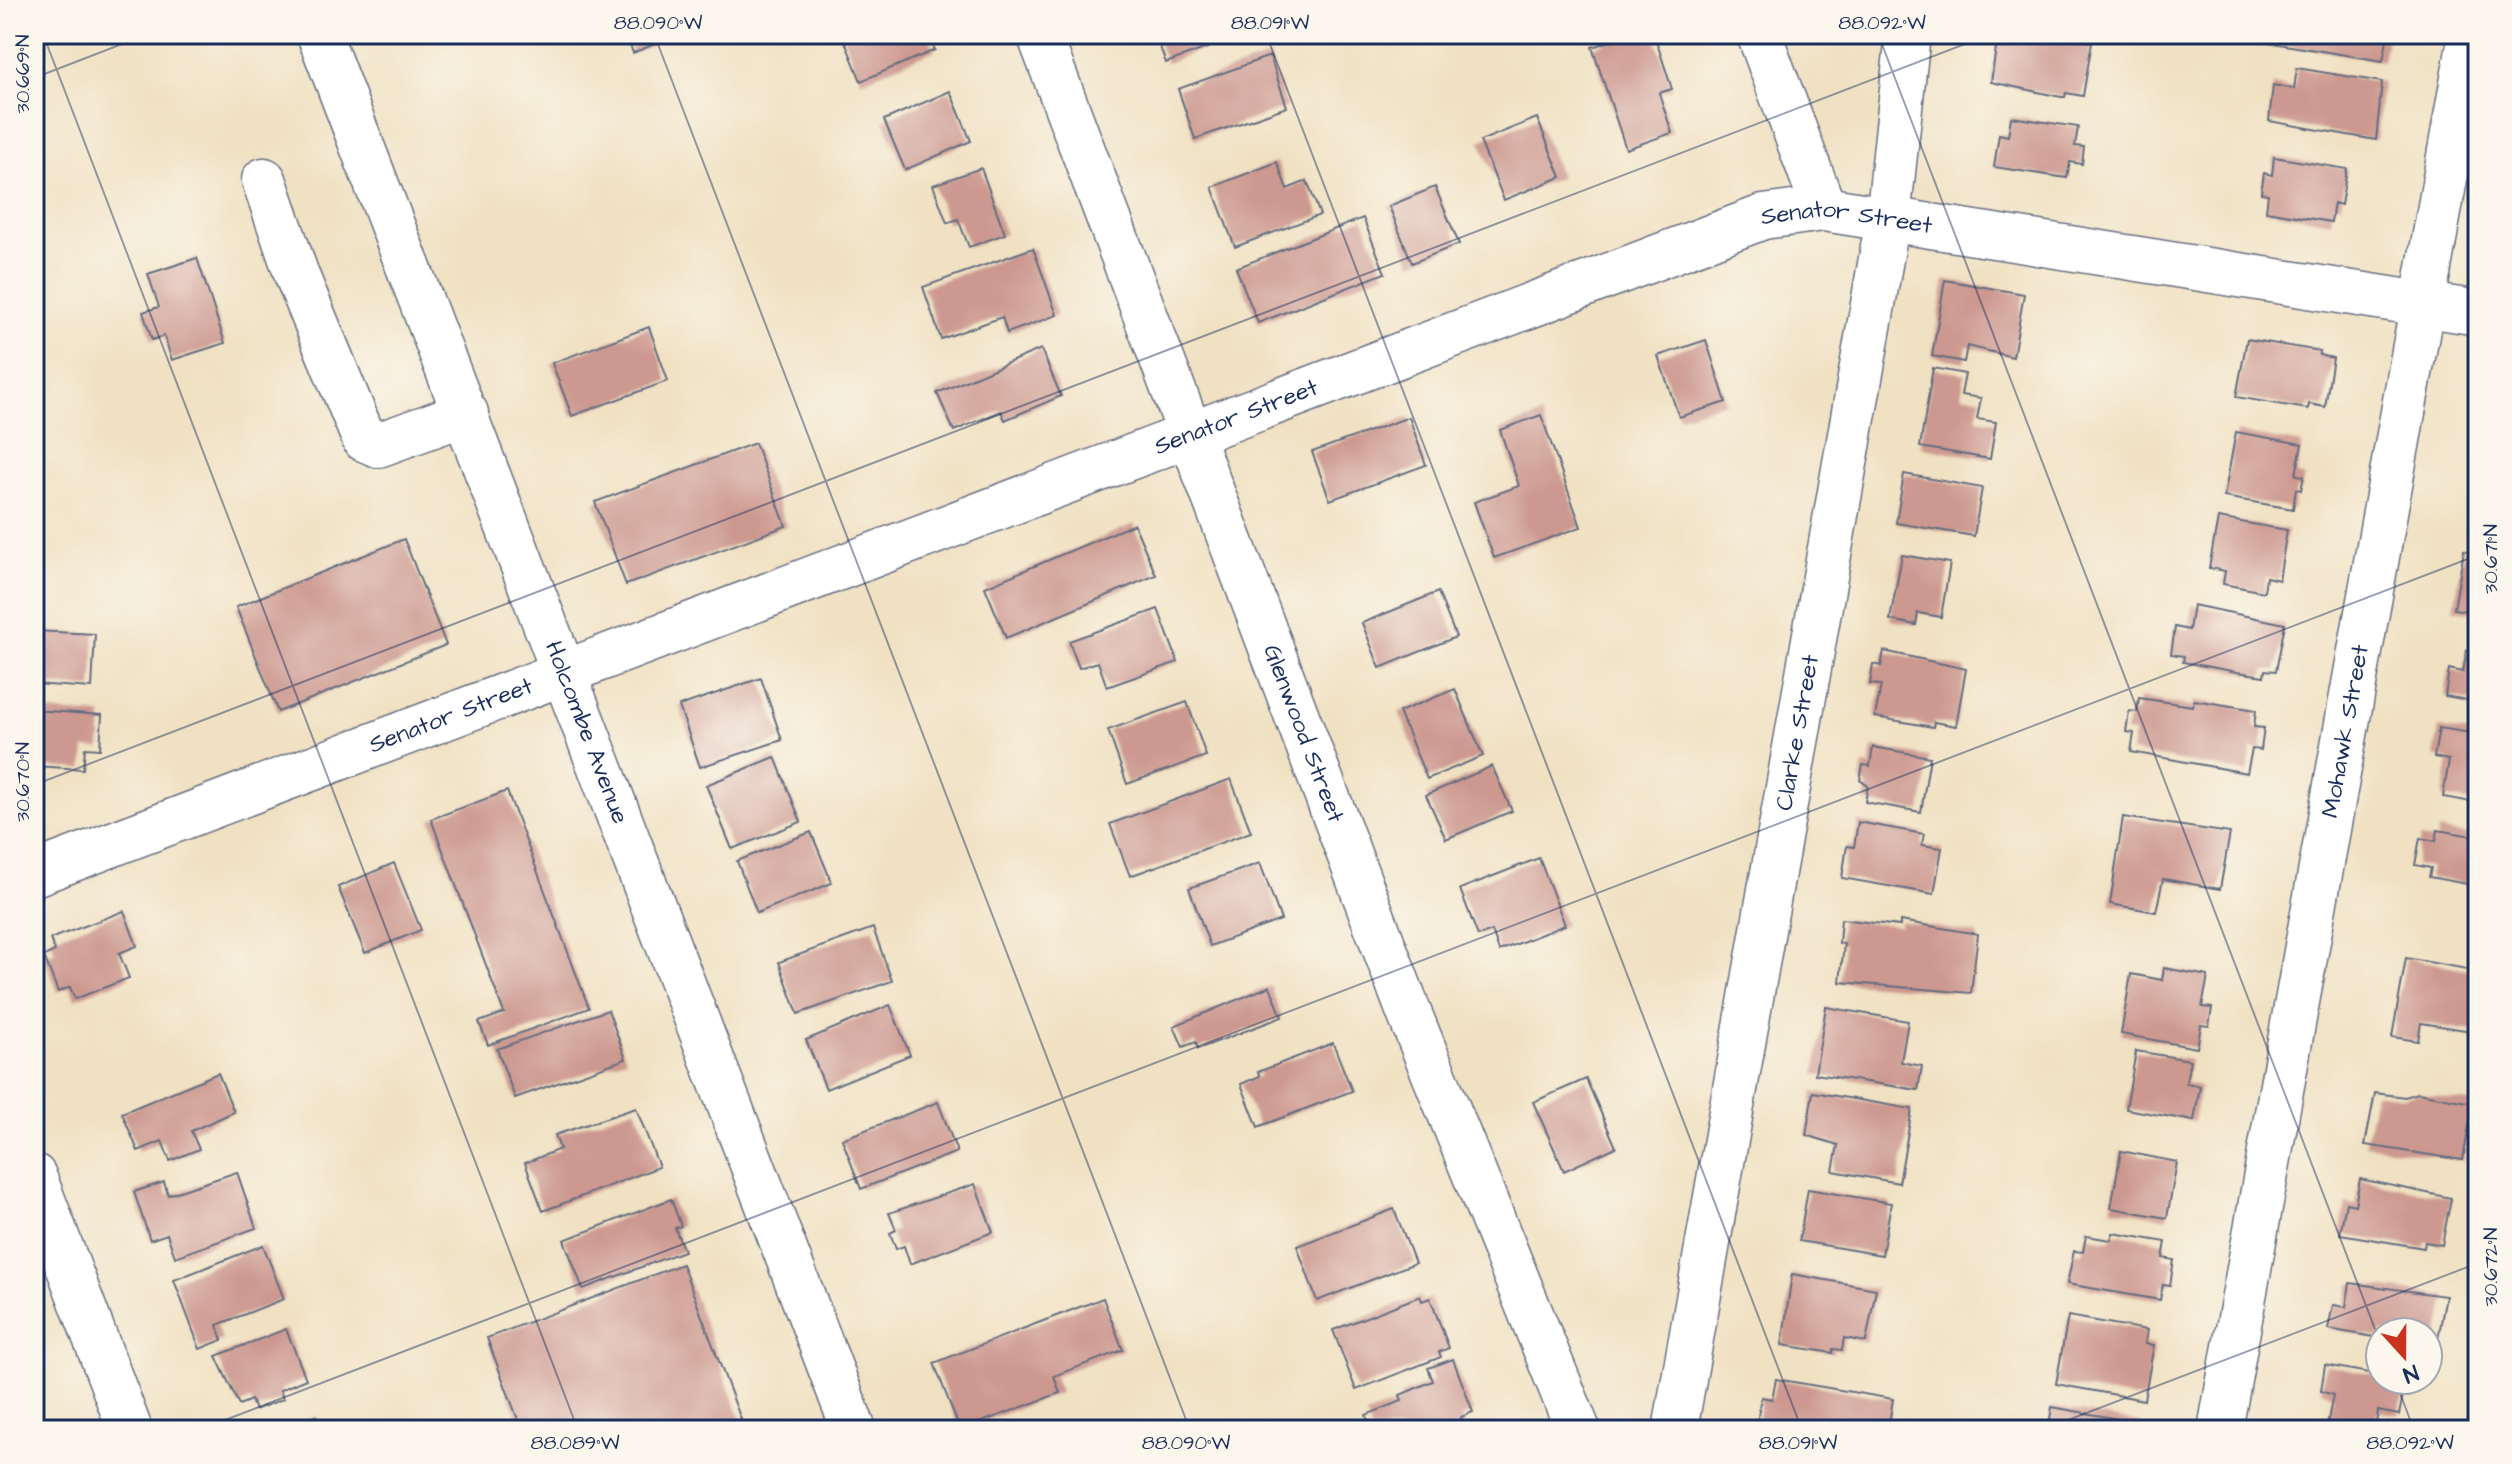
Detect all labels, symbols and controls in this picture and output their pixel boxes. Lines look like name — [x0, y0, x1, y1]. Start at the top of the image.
text: 88.090°W — [614, 9, 702, 37]
text: 88.091°W — [1231, 9, 1309, 37]
text: 88.092°W — [1838, 9, 1926, 37]
text: 30.669°N — [9, 34, 37, 114]
street label: Senator Street — [1759, 192, 1935, 243]
street label: Senator Street — [1149, 371, 1323, 464]
text: 30.671°N — [2477, 524, 2505, 594]
street label: Holcombe Avenue — [536, 636, 637, 829]
street label: Glenwood Street — [1254, 640, 1353, 828]
street label: Mohawk Street — [2313, 642, 2378, 820]
street label: Clarke Street — [1767, 652, 1828, 813]
street label: Senator Street — [364, 669, 538, 762]
text: 30.670°N — [9, 742, 37, 822]
text: 30.672°N — [2477, 1228, 2505, 1306]
north arrow — [2364, 1316, 2444, 1396]
text: N — [2398, 1356, 2423, 1390]
text: 88.089°W — [531, 1429, 620, 1457]
text: 88.090°W — [1142, 1429, 1230, 1457]
text: 88.091°W — [1759, 1429, 1837, 1457]
text: 88.092°W — [2366, 1429, 2454, 1457]

